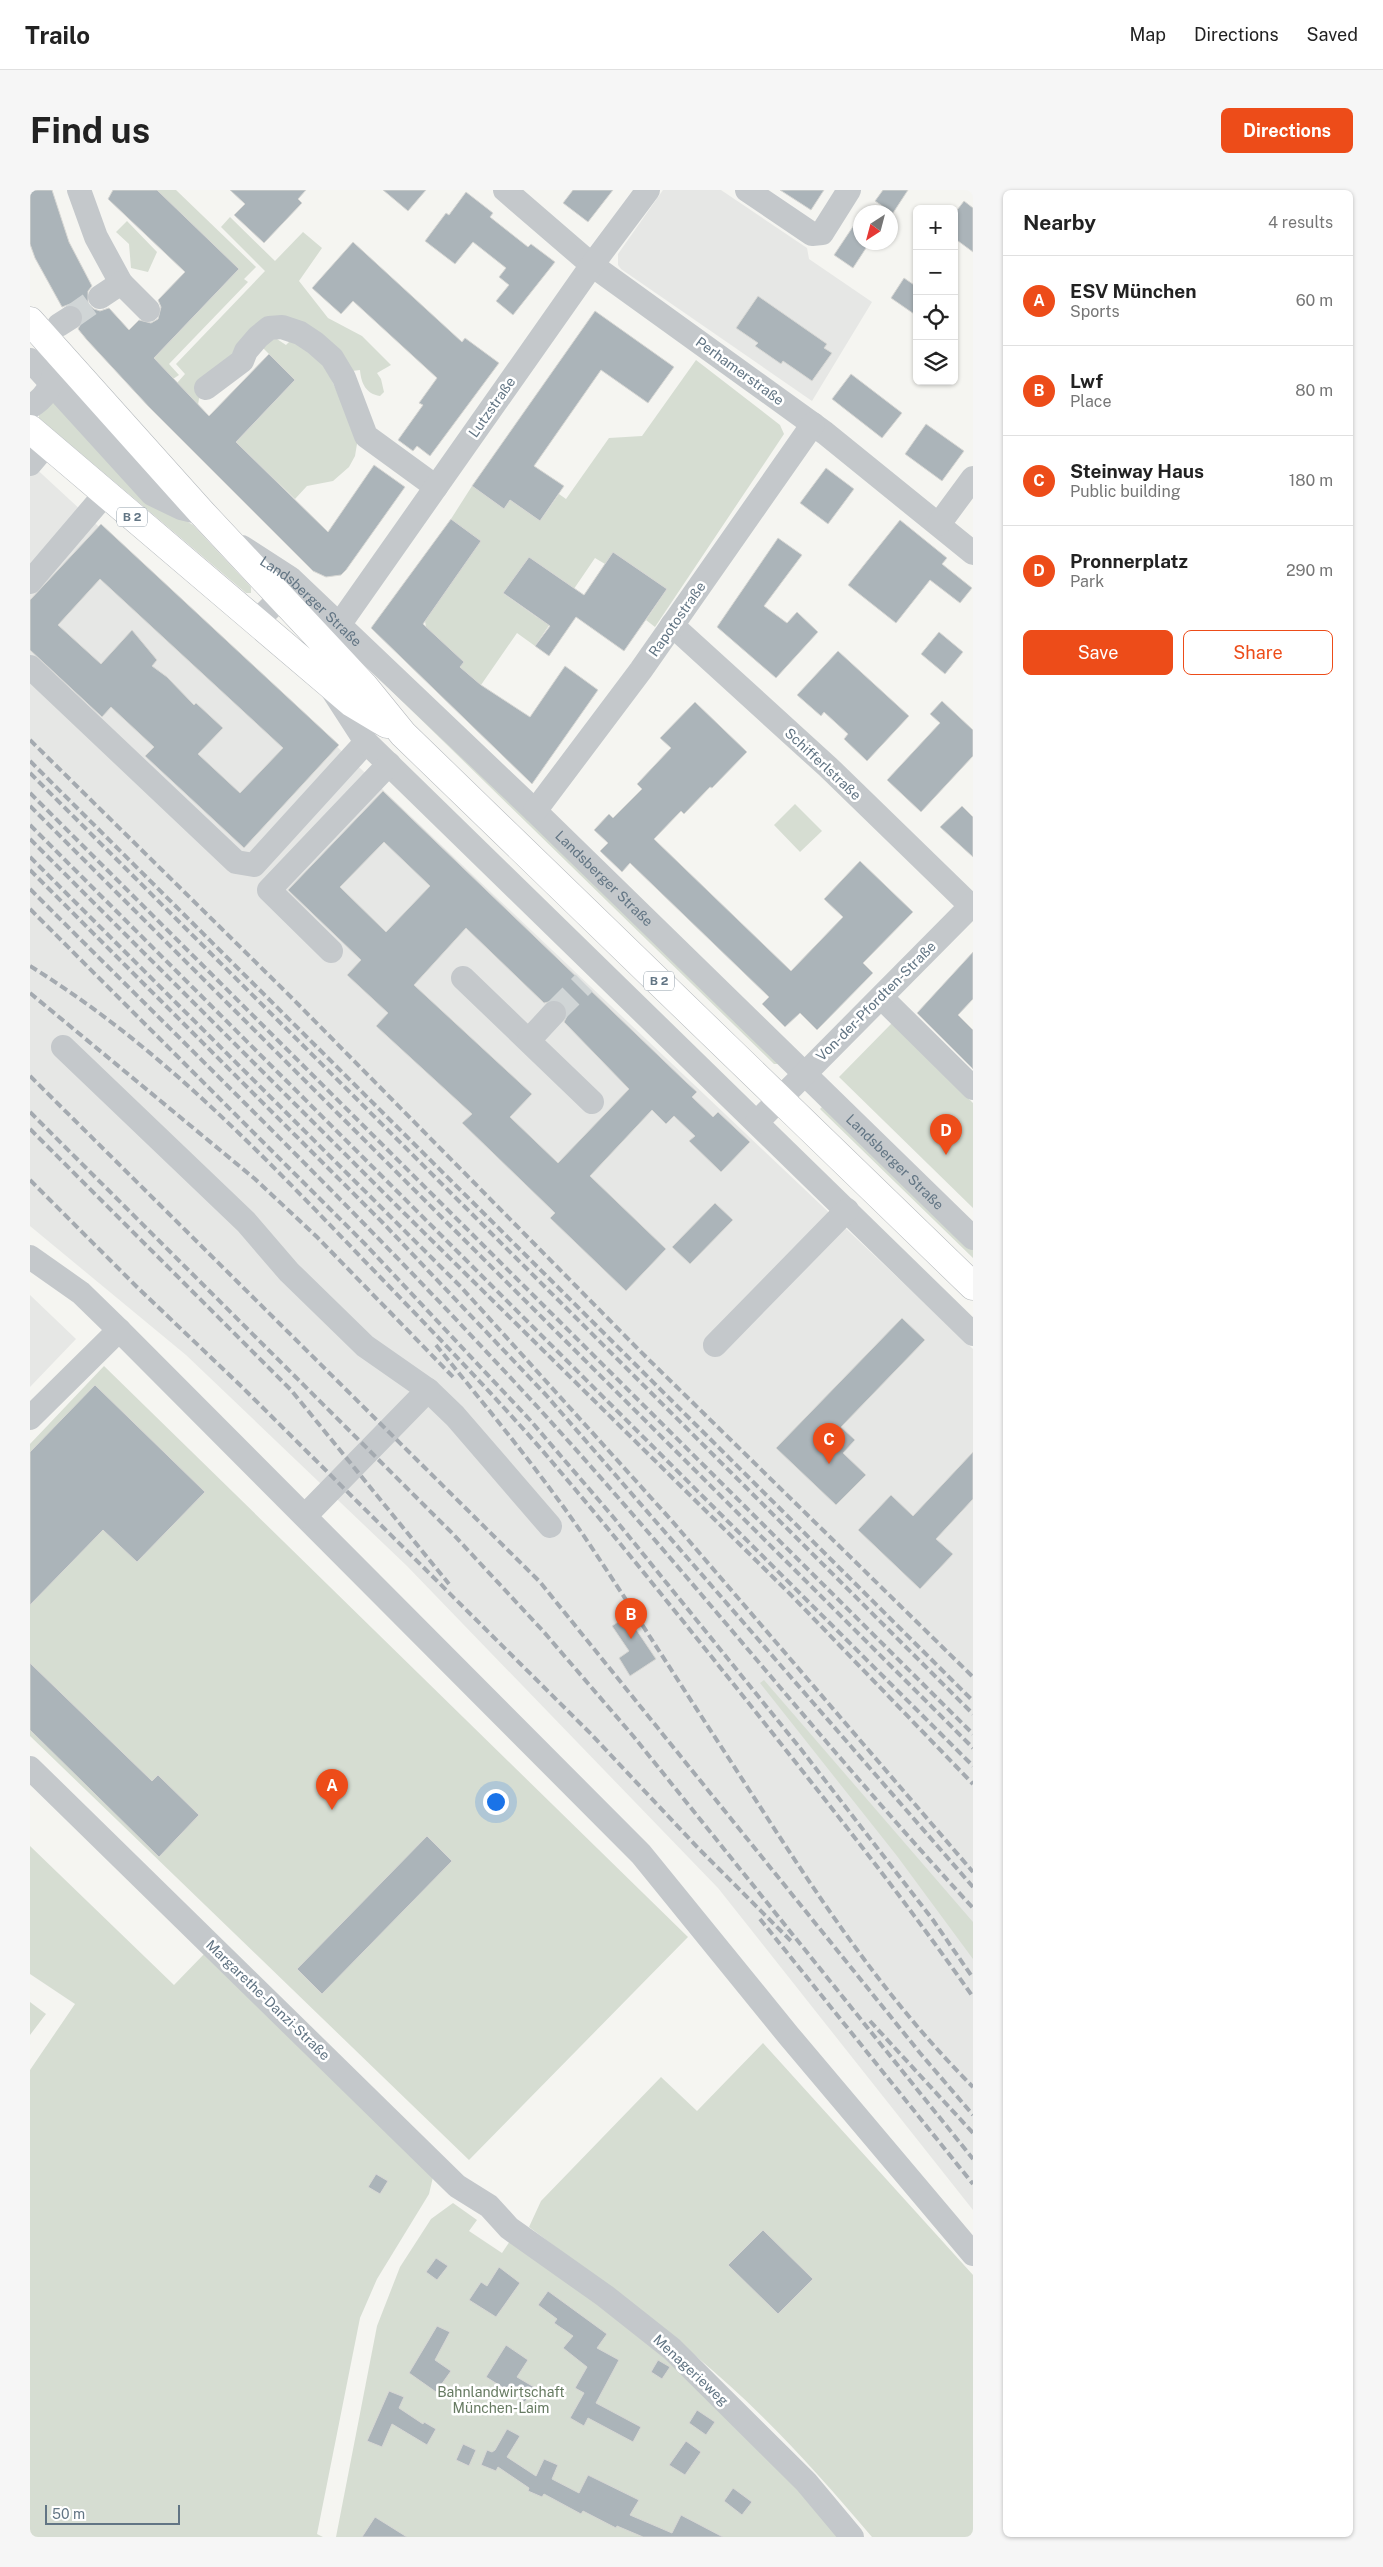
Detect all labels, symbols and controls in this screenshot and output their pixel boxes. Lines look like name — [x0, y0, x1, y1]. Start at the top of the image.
text: Trailo — [25, 21, 90, 49]
text: Map — [1129, 24, 1166, 45]
text: Directions — [1194, 24, 1279, 45]
text: Saved — [1307, 24, 1358, 45]
button: Directions — [1221, 108, 1353, 153]
text: Find us — [30, 110, 150, 151]
north arrow — [853, 205, 898, 250]
map controls — [913, 205, 958, 385]
button: + — [913, 205, 958, 250]
text: Nearby — [1023, 210, 1096, 235]
text: 4 results — [1268, 213, 1333, 232]
button: − — [913, 250, 958, 295]
text: ESV München — [1070, 280, 1196, 302]
text: A — [1033, 291, 1045, 310]
text: 60 m — [1296, 291, 1333, 310]
button: locate — [913, 295, 958, 340]
text: Sports — [1070, 302, 1120, 321]
street label: Perhamerstraße — [693, 334, 787, 408]
button: layers — [913, 340, 958, 385]
text: Lwf — [1070, 370, 1103, 392]
street label: Lutzstraße — [465, 374, 519, 440]
text: B — [1034, 381, 1044, 400]
text: 80 m — [1295, 381, 1333, 400]
text: Place — [1070, 392, 1112, 411]
text: Steinway Haus — [1070, 460, 1204, 482]
text: C — [1033, 471, 1045, 490]
text: 180 m — [1289, 471, 1333, 490]
text: Public building — [1070, 482, 1181, 501]
road number: B 2 — [117, 508, 147, 527]
text: Pronnerplatz — [1070, 550, 1188, 572]
street label: Landsberger Straße — [257, 553, 365, 650]
text: D — [1033, 561, 1045, 580]
text: 290 m — [1286, 561, 1333, 580]
text: Park — [1070, 572, 1104, 591]
street label: Rapotostraße — [645, 578, 709, 659]
button: Save — [1023, 630, 1173, 675]
button: Share — [1183, 630, 1333, 675]
street label: Schifferlstraße — [782, 725, 864, 803]
street label: Landsberger Straße — [552, 828, 656, 930]
street label: Von-der-Pfordten-Straße — [813, 938, 939, 1064]
road number: B 2 — [644, 971, 674, 990]
street label: Landsberger Straße — [843, 1111, 947, 1213]
pin: D — [930, 1114, 962, 1155]
pin: C — [813, 1423, 845, 1464]
pin: B — [615, 1598, 647, 1639]
pin: A — [316, 1769, 348, 1810]
your location — [483, 1789, 509, 1815]
street label: Margarethe-Danzi-Straße — [203, 1937, 333, 2063]
street label: Menagerieweg — [650, 2331, 732, 2409]
park label: Bahnlandwirtschaft München-Laim — [437, 2384, 565, 2416]
scale bar — [45, 2502, 180, 2525]
text: 50 m — [52, 2506, 85, 2522]

